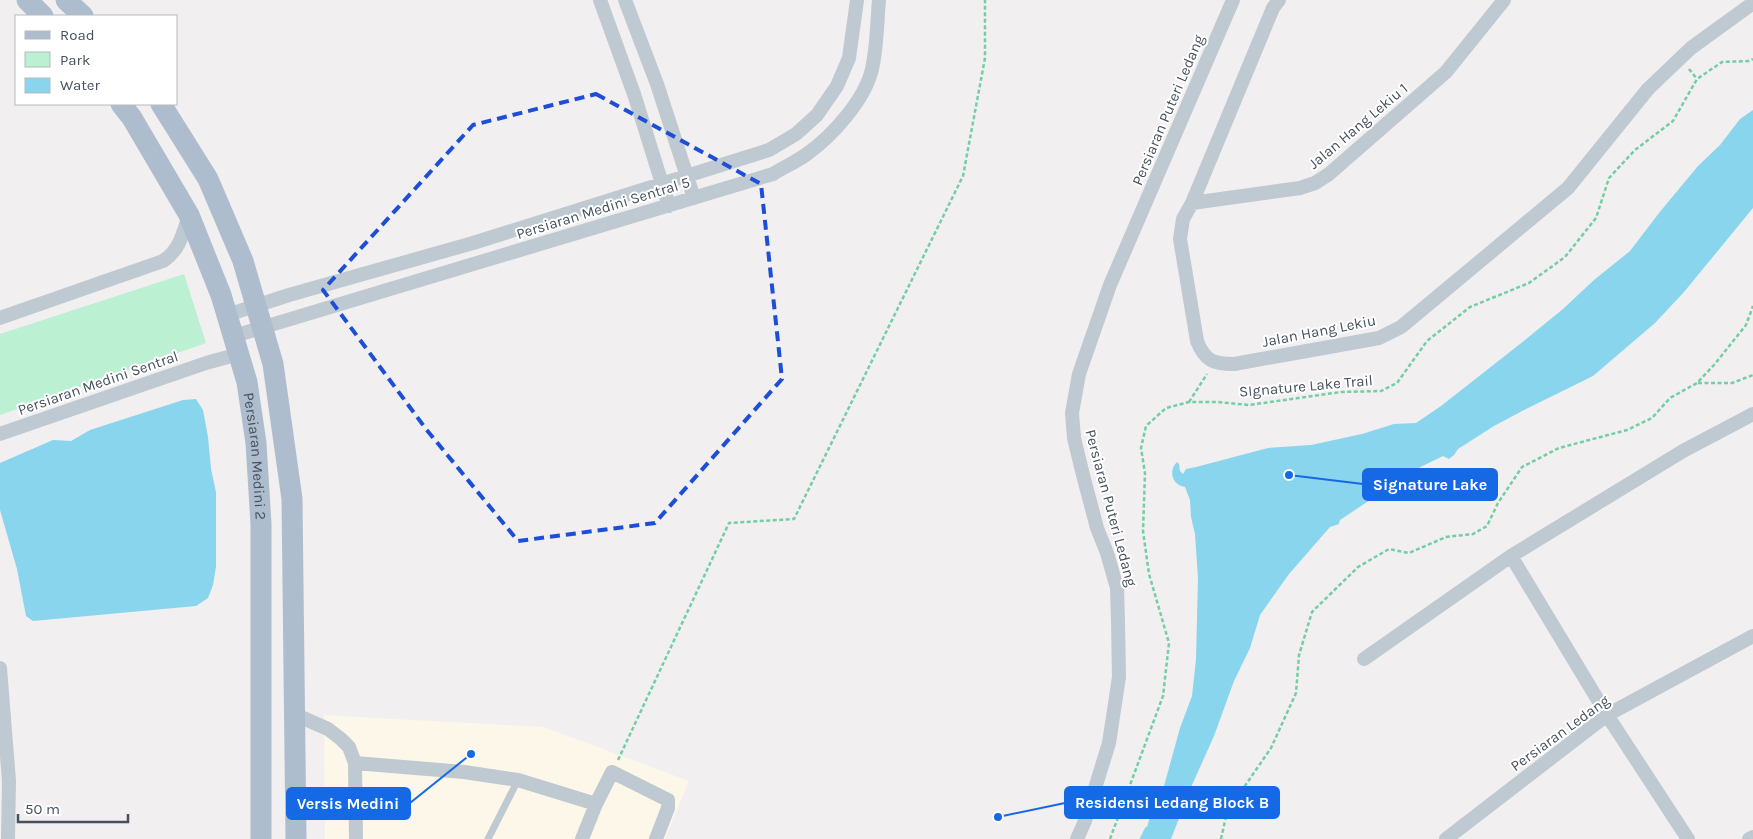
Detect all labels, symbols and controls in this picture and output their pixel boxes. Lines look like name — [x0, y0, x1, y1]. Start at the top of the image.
legend — [15, 15, 178, 105]
text: Road — [60, 26, 95, 44]
street label: Persiaran Puteri Ledang — [1128, 31, 1208, 188]
text: Park — [60, 51, 90, 69]
text: Water — [60, 76, 101, 94]
street label: Jalan Hang Lekiu 1 — [1305, 79, 1411, 173]
street label: Persiaran Medini Sentral 5 — [514, 173, 692, 243]
street label: Jalan Hang Lekiu — [1261, 311, 1377, 351]
street label: Persiaran Medini Sentral — [15, 347, 181, 419]
street label: SIgnature Lake Trail — [1238, 371, 1374, 401]
street label: Persiaran Medini 2 — [240, 391, 270, 520]
street label: Persiaran Puteri Ledang — [1081, 427, 1141, 589]
callout: Signature Lake — [1363, 469, 1497, 500]
text: Signature Lake — [1373, 475, 1487, 494]
street label: Persiaran Ledang — [1507, 691, 1613, 775]
callout: Residensi Ledang Block B — [1065, 787, 1279, 818]
callout: Versis Medini — [287, 788, 410, 819]
scale bar — [18, 792, 128, 824]
text: Residensi Ledang Block B — [1075, 793, 1269, 812]
text: Versis Medini — [297, 794, 399, 813]
text: 50 m — [25, 800, 60, 818]

